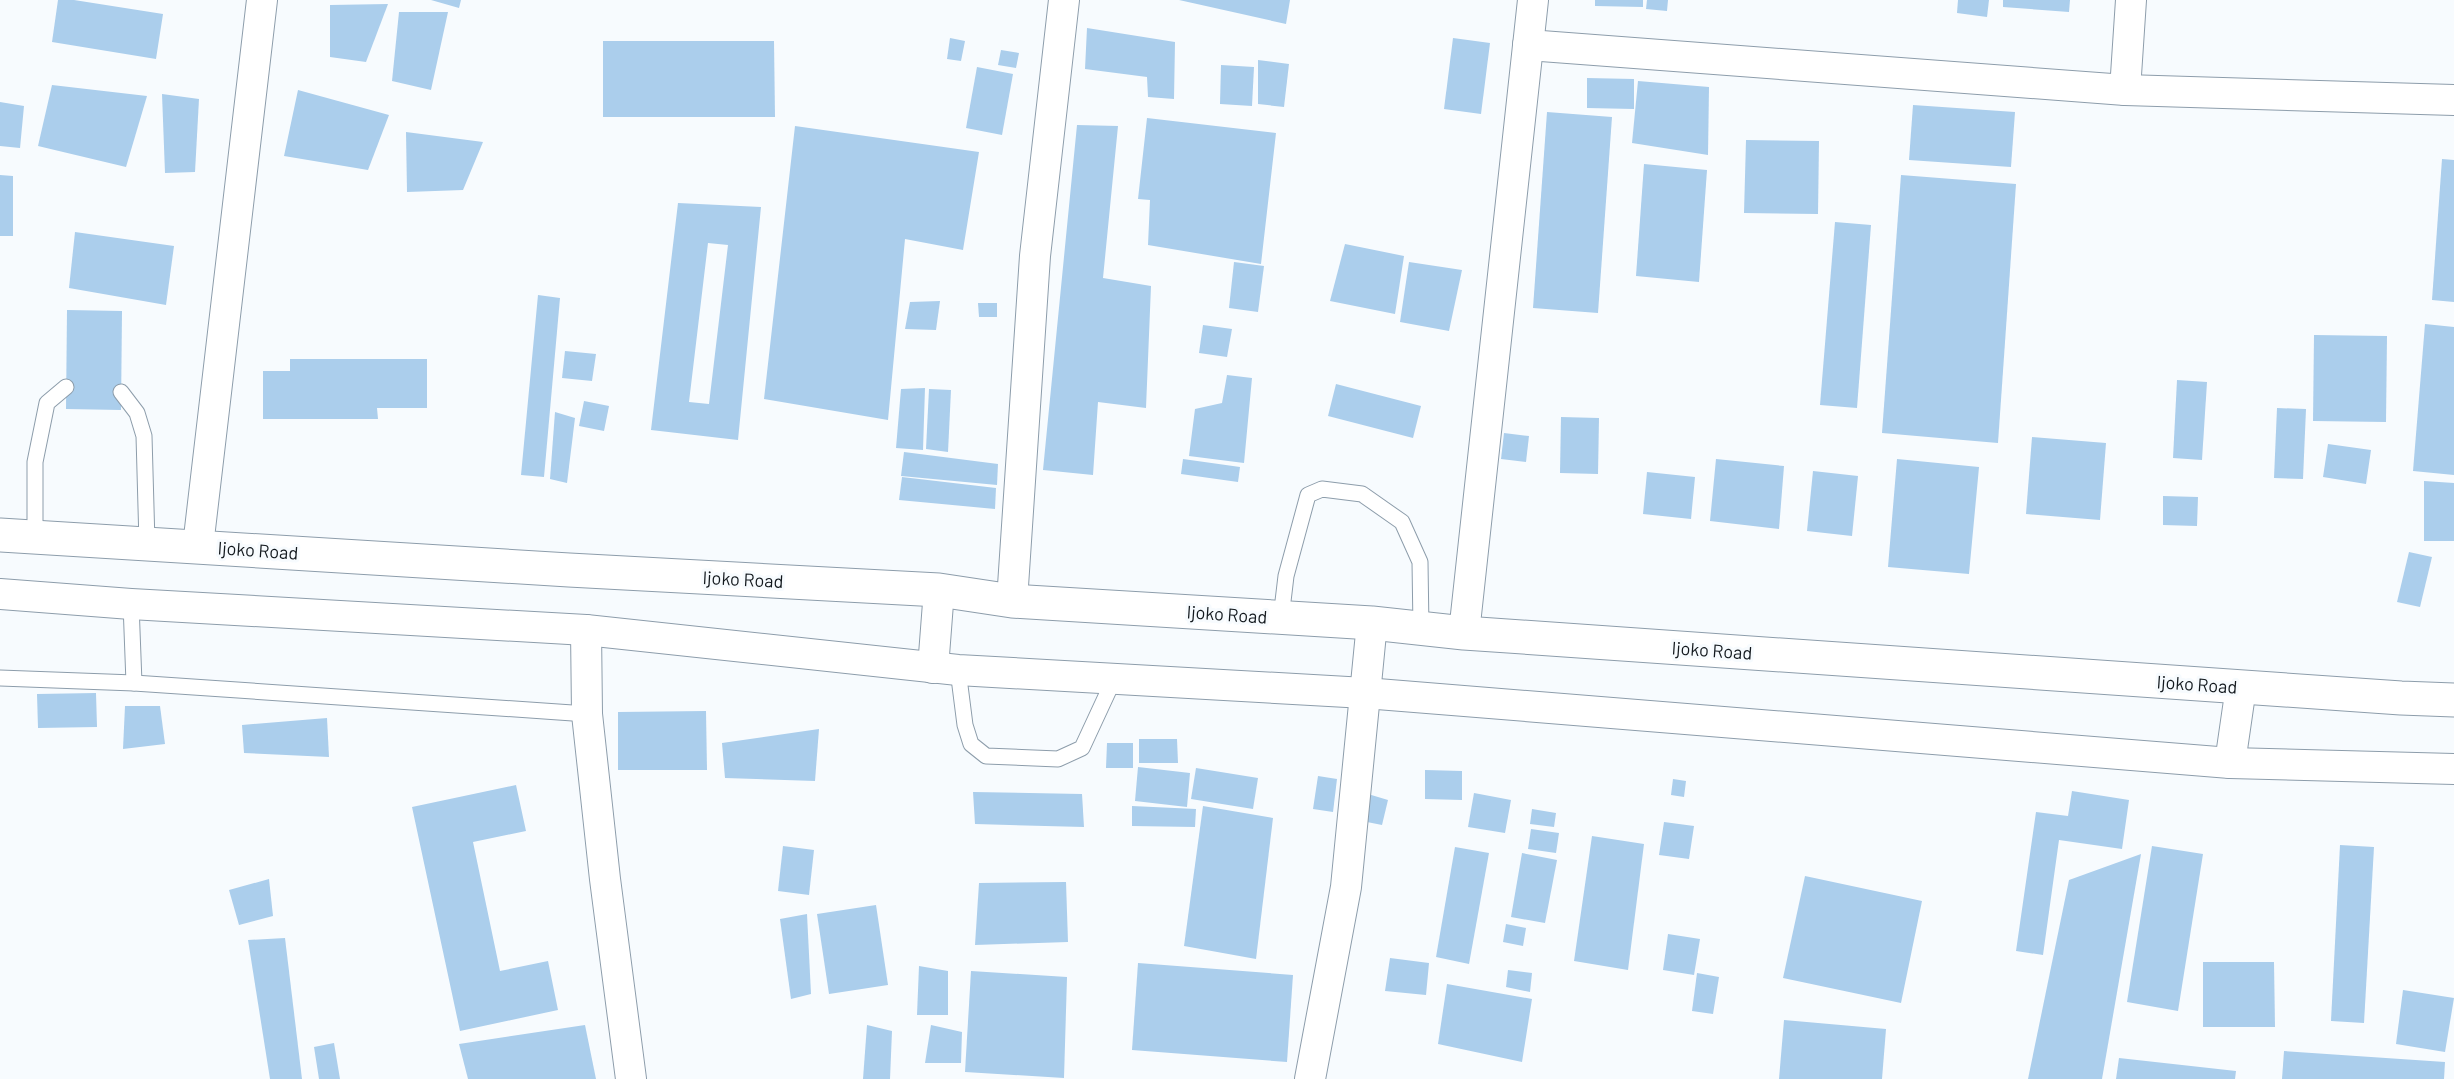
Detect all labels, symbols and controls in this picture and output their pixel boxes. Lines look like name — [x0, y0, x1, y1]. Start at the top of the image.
street label: Ijoko Road — [217, 536, 299, 564]
street label: Ijoko Road — [702, 566, 784, 592]
street label: Ijoko Road — [1186, 600, 1268, 628]
street label: Ijoko Road — [1671, 636, 1753, 664]
street label: Ijoko Road — [2156, 670, 2238, 698]

